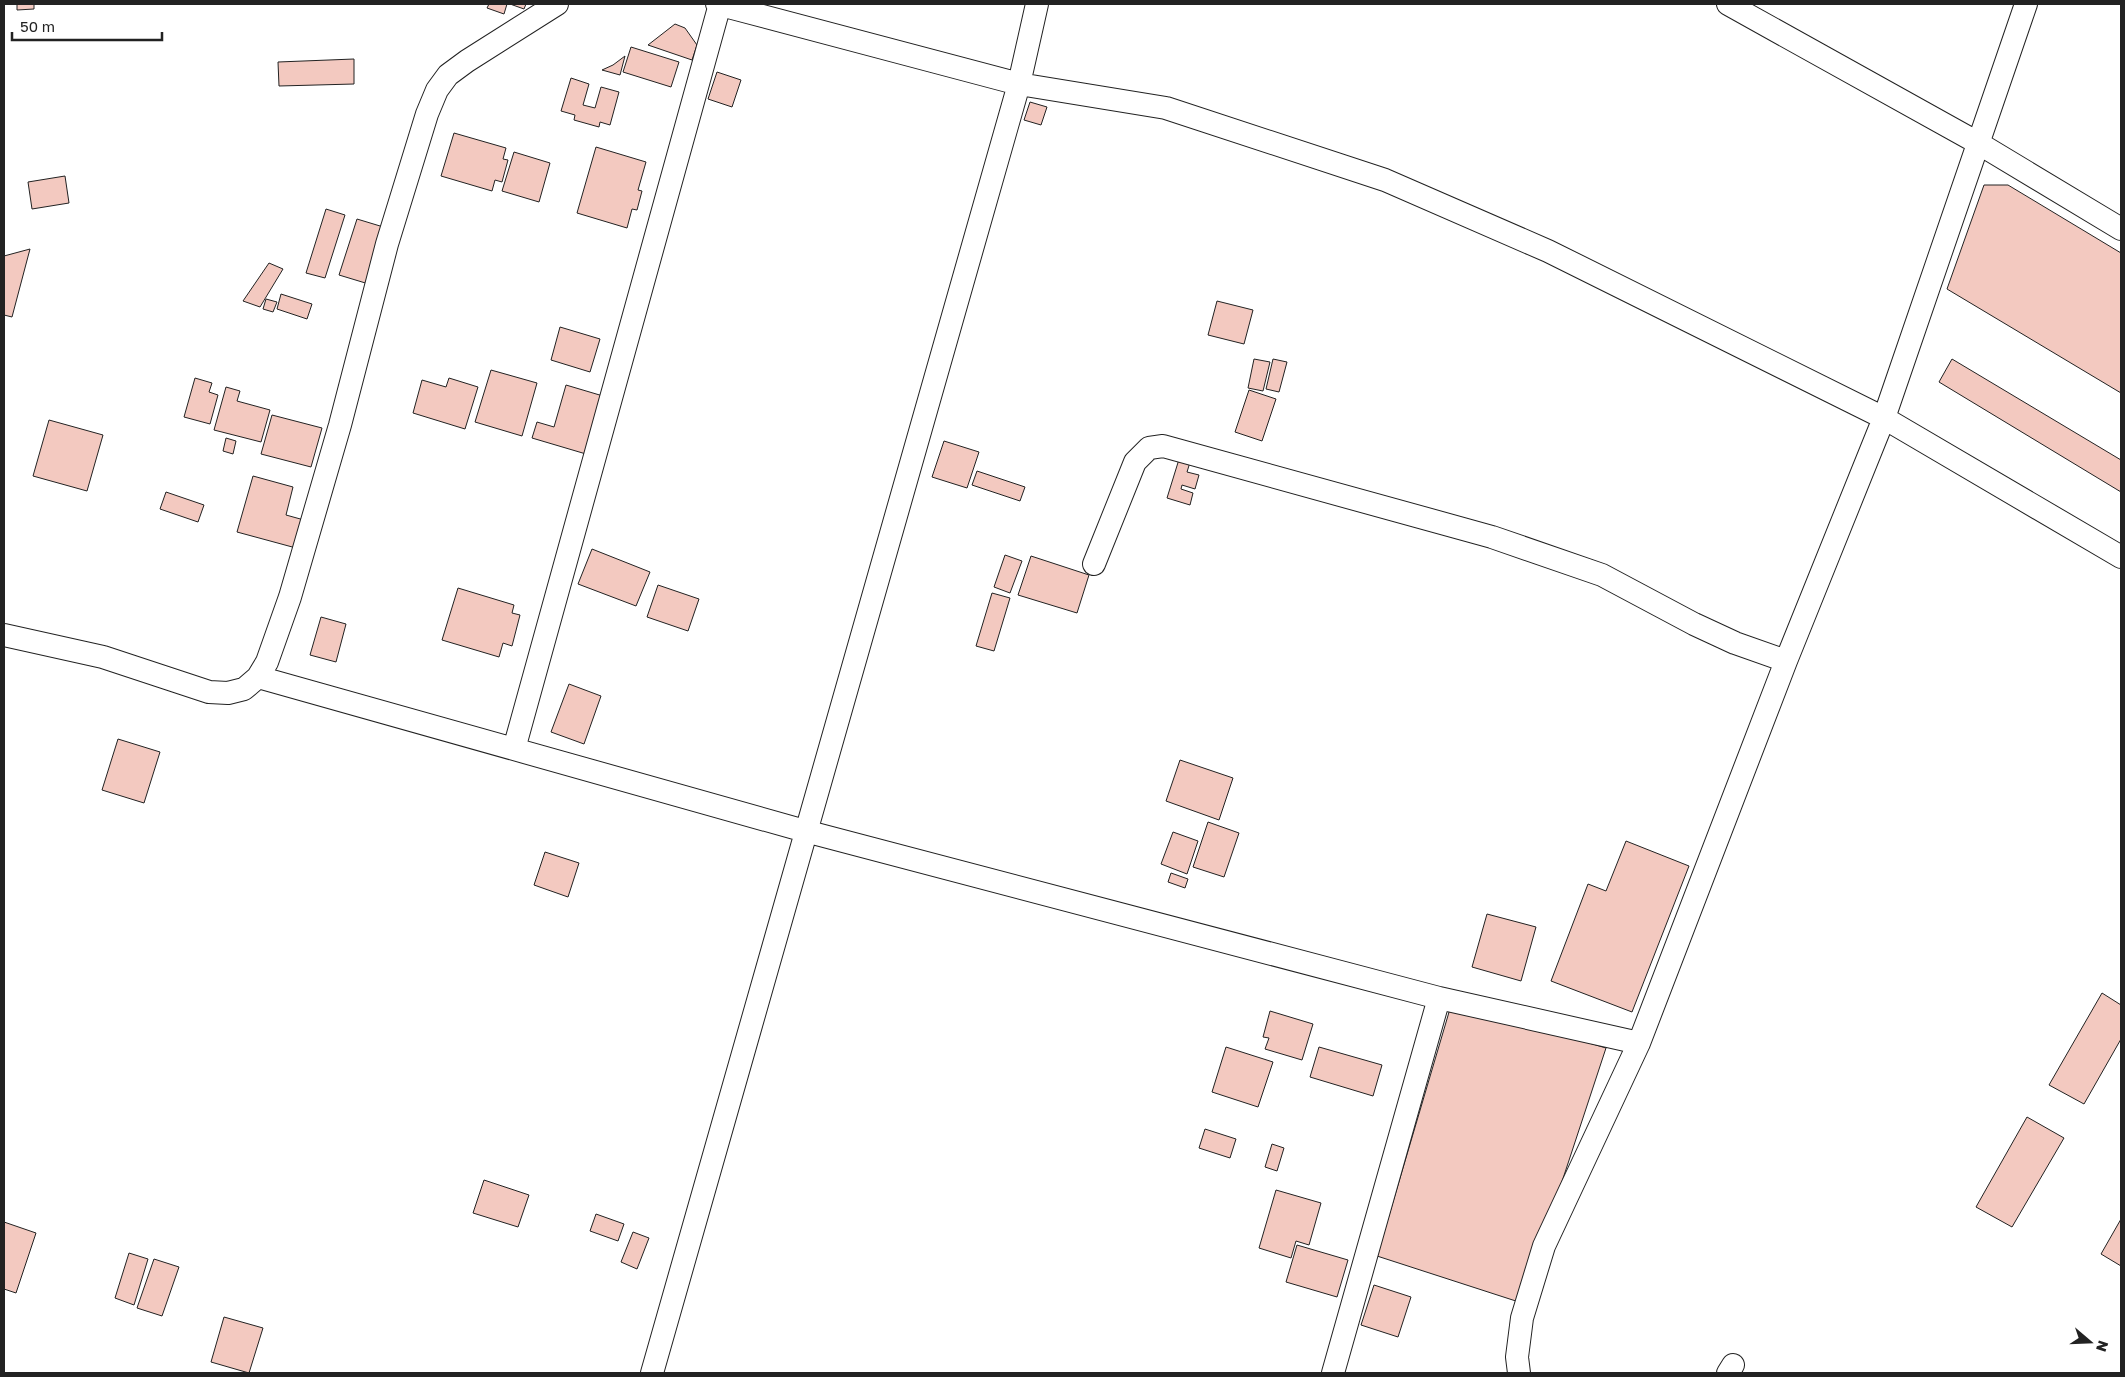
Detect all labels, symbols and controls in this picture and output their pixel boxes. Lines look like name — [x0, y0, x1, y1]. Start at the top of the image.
scale bar — [12, 10, 162, 42]
text: 50 m — [20, 17, 55, 35]
north arrow — [2065, 1317, 2115, 1367]
text: N — [2093, 1339, 2113, 1354]

